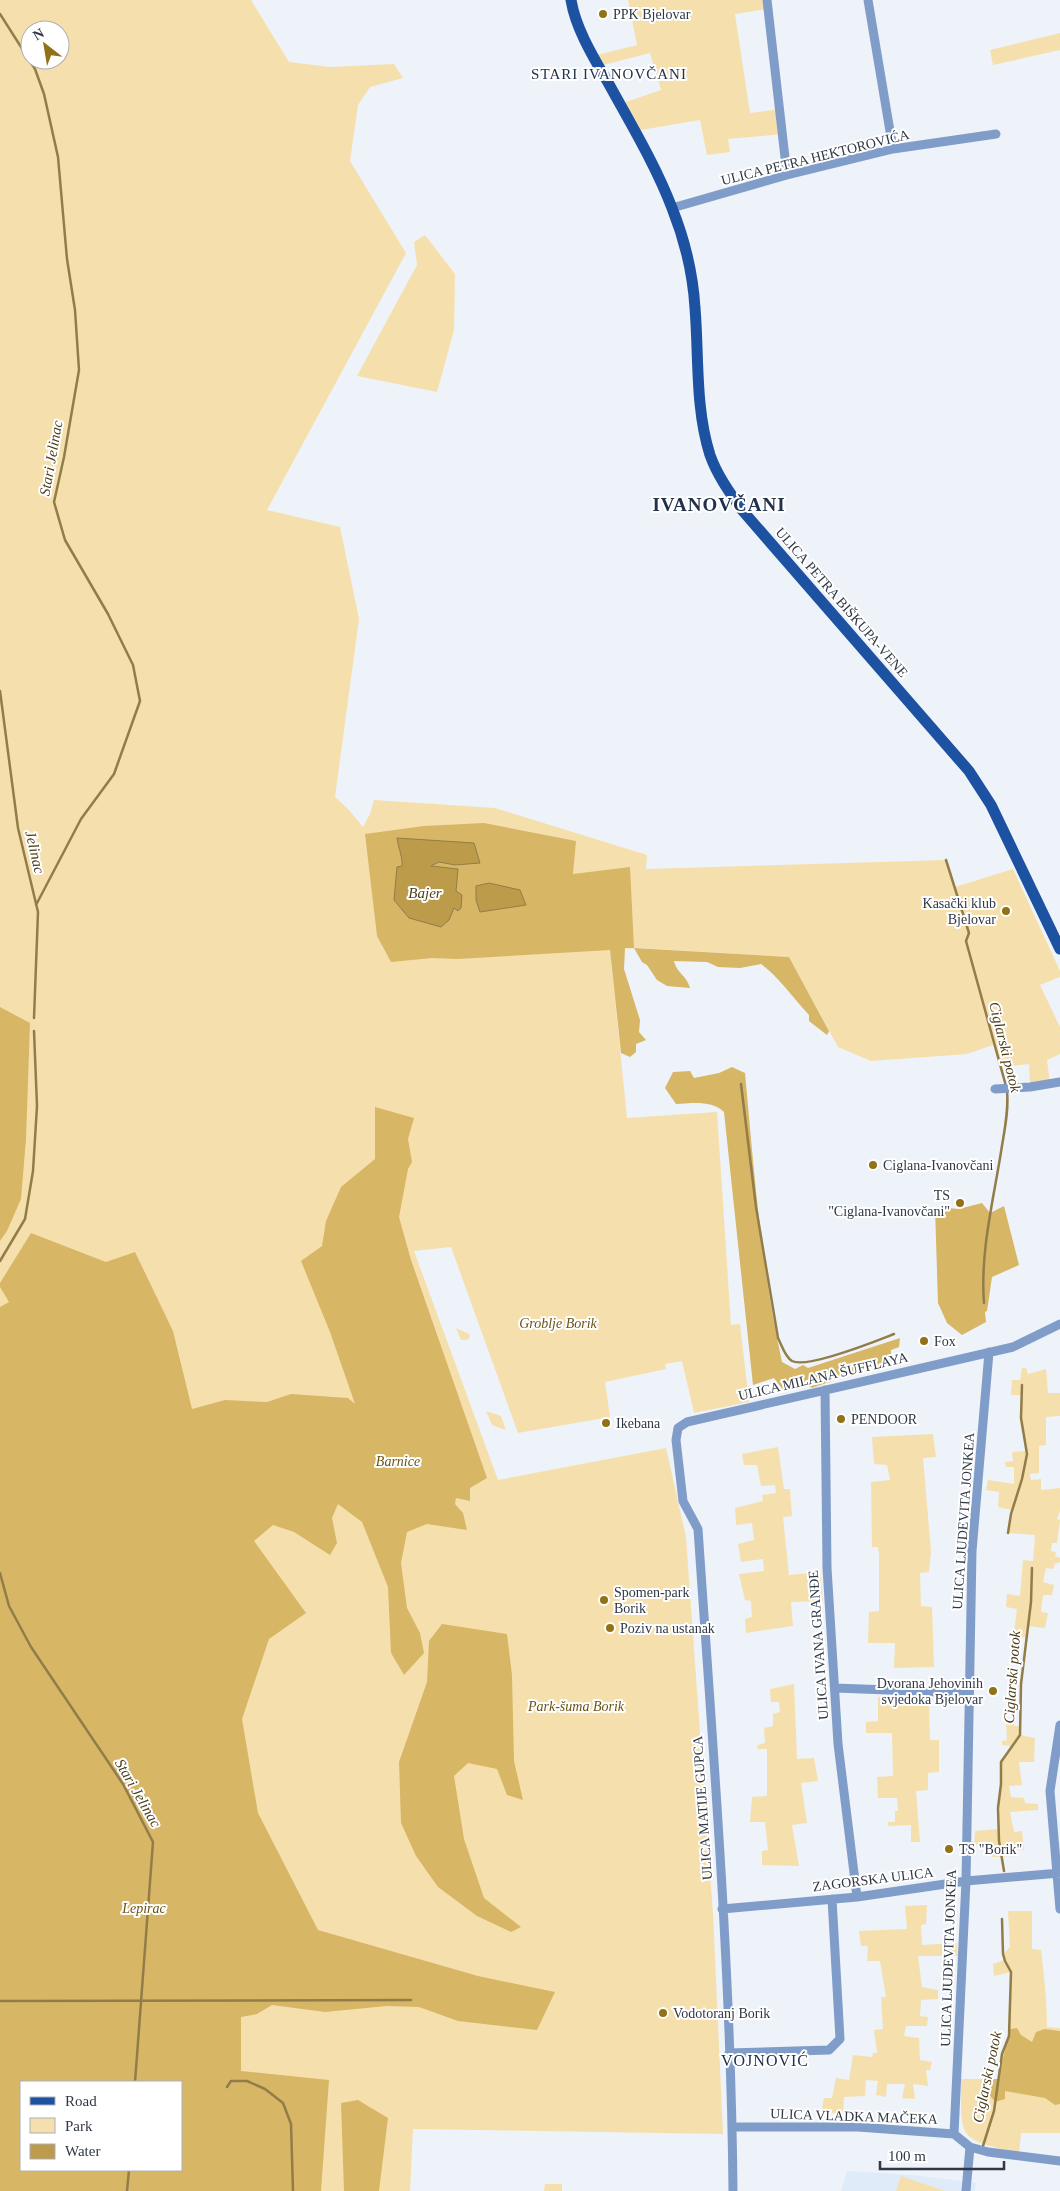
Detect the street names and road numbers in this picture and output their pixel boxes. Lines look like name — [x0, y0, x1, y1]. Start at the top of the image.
street label: ULICA PETRA HEKTOROVIĆA — [719, 126, 912, 188]
street label: ULICA PETRA BIŠKUPA-VENE — [773, 524, 911, 680]
street label: ULICA MILANA ŠUFFLAYA — [737, 1348, 910, 1403]
street label: ULICA LJUDEVITA JONKEA — [950, 1431, 977, 1610]
street label: ULICA IVANA GRANĐE — [806, 1570, 831, 1720]
street label: ULICA MATIJE GUPCA — [690, 1734, 715, 1881]
street label: ZAGORSKA ULICA — [812, 1865, 935, 1894]
street label: ULICA LJUDEVITA JONKEA — [938, 1868, 959, 2047]
street label: ULICA VLADKA MAČEKA — [770, 2105, 939, 2127]

